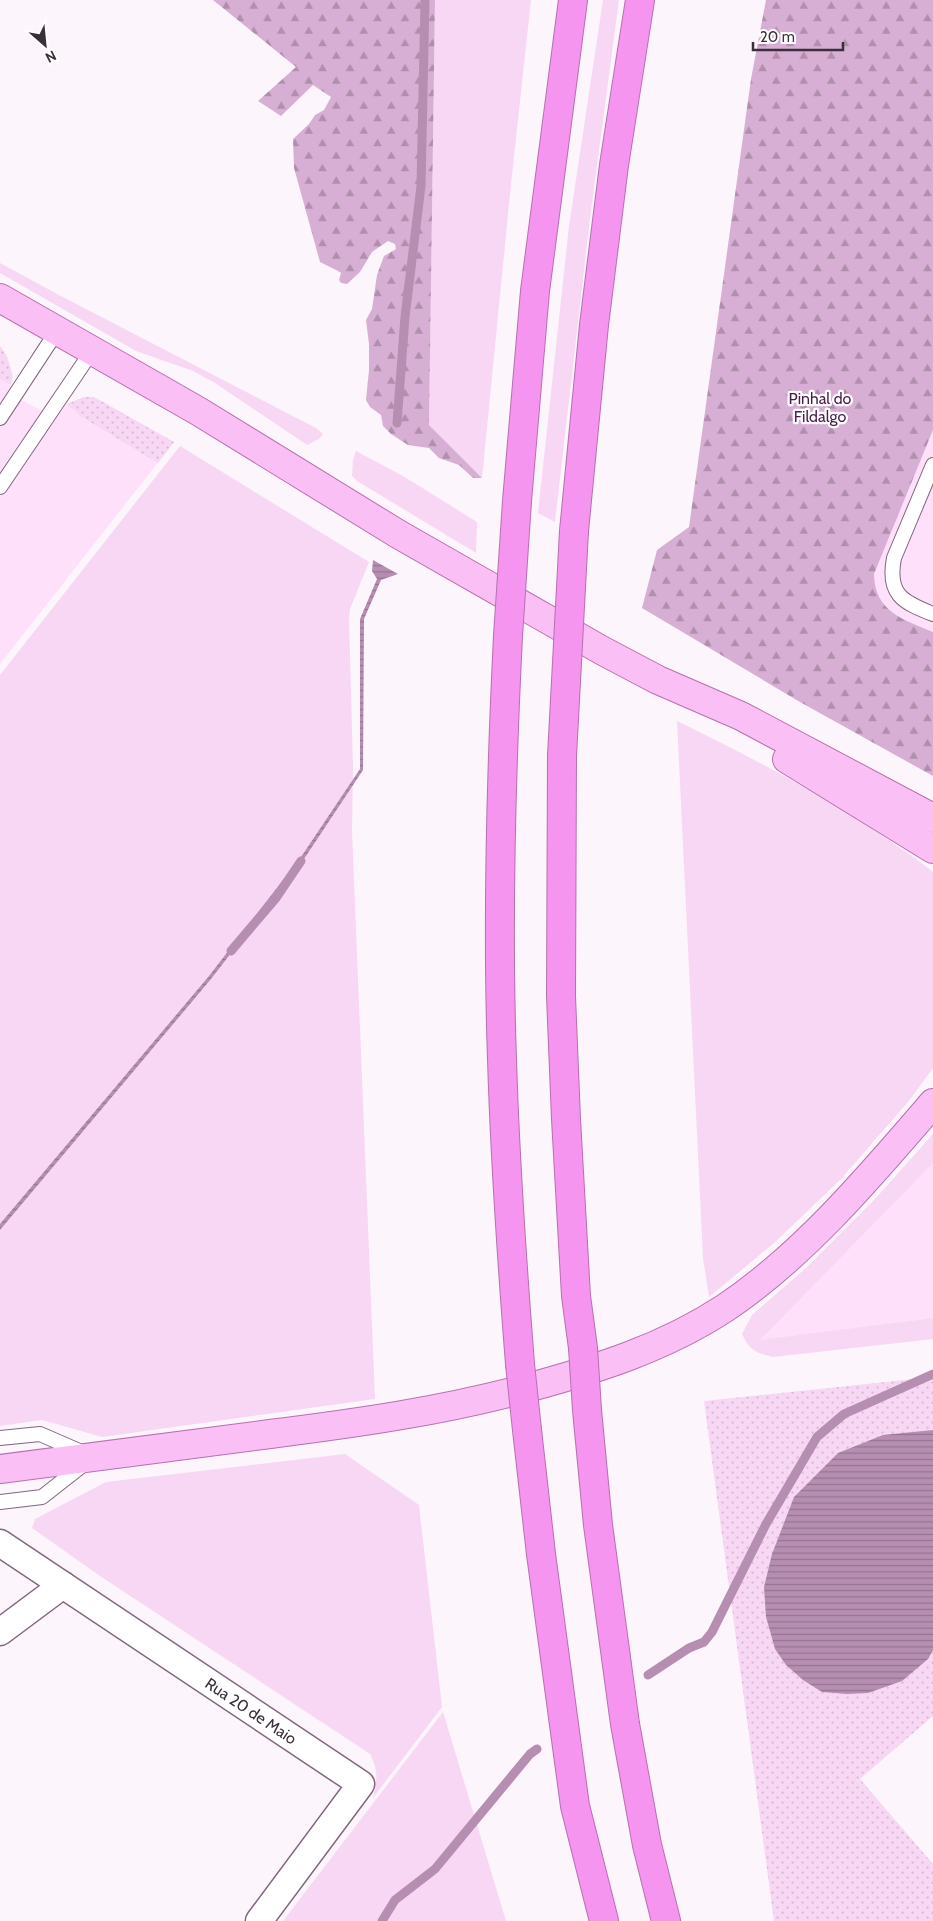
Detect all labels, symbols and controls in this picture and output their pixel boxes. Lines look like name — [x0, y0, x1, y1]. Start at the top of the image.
north arrow — [20, 20, 70, 70]
scale bar — [753, 20, 843, 52]
text: 20 m — [760, 28, 795, 46]
text: N — [42, 46, 59, 67]
park label: Pinhal do Fildalgo — [789, 389, 852, 426]
street label: Rua 20 de Maio — [202, 1673, 301, 1748]

